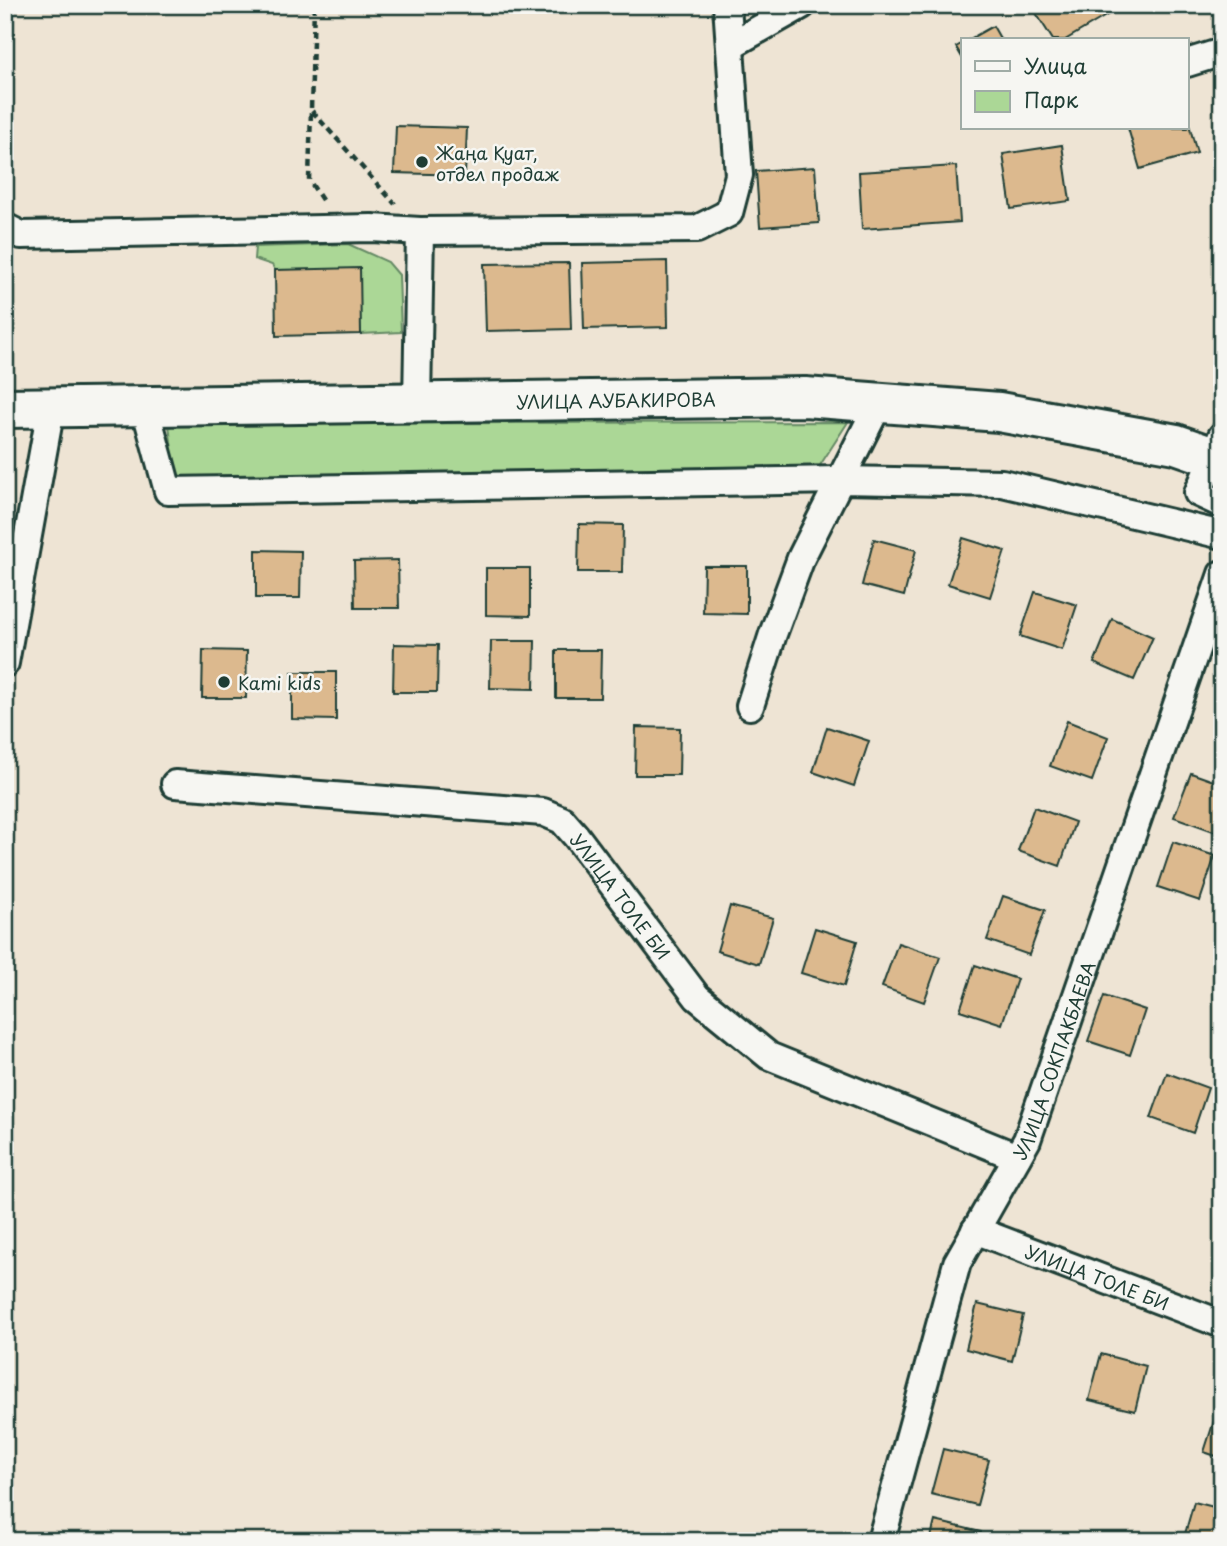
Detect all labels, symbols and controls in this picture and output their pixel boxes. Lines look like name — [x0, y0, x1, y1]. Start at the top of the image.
legend — [961, 38, 1188, 130]
text: Улица — [1024, 49, 1087, 81]
text: Парк — [1024, 83, 1079, 115]
place label: Жаңа Қуат, отдел продаж — [435, 139, 560, 187]
marker: Жаңа Қуат, отдел продаж — [414, 154, 430, 170]
street label: УЛИЦА АУБАКИРОВА — [516, 385, 716, 414]
place label: Kami kids — [238, 669, 321, 696]
marker: Kami kids — [216, 674, 232, 690]
street label: УЛИЦА ТОЛЕ БИ — [565, 827, 677, 965]
street label: УЛИЦА СОКПАКБАЕВА — [1005, 957, 1101, 1164]
street label: УЛИЦА ТОЛЕ БИ — [1022, 1237, 1173, 1316]

